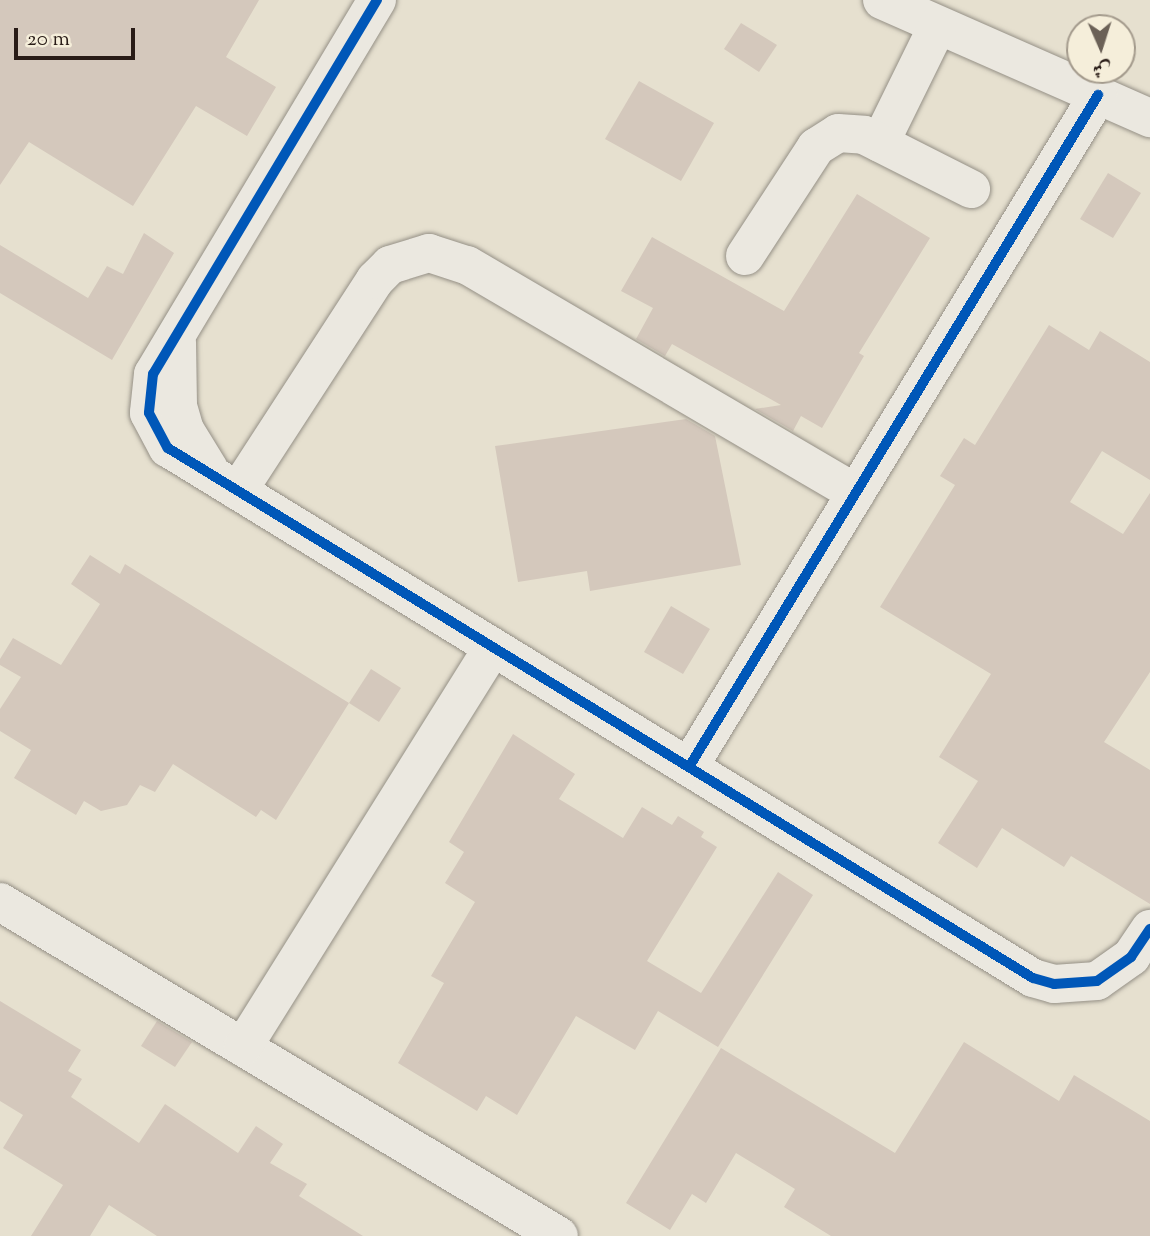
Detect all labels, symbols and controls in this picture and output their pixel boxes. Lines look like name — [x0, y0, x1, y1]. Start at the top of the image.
scale bar — [18, 14, 138, 58]
north arrow — [1066, 14, 1136, 84]
text: 20 m — [27, 25, 70, 55]
text: ش — [1092, 54, 1112, 82]

